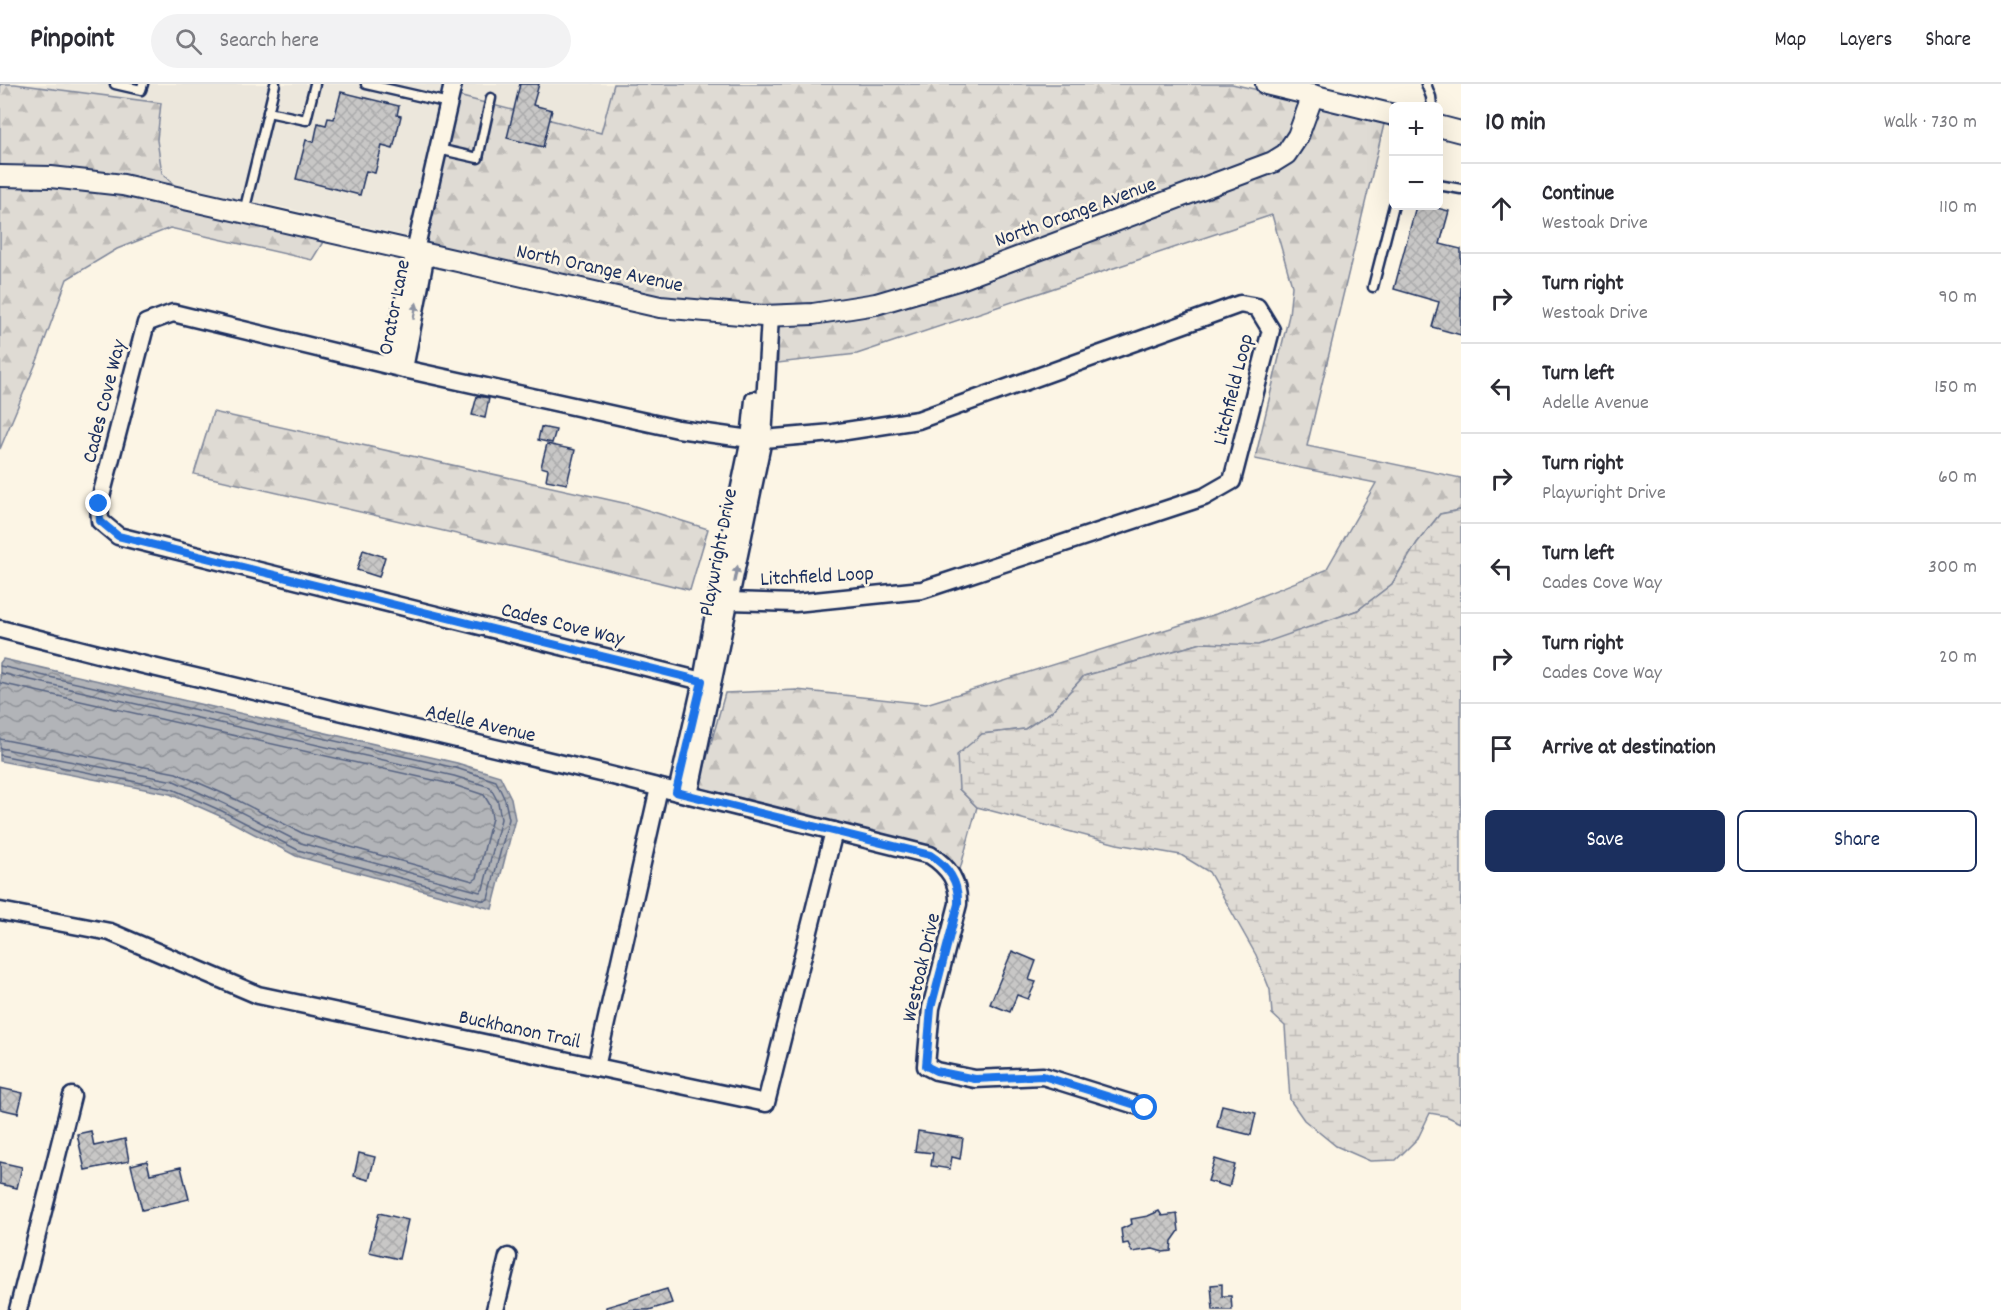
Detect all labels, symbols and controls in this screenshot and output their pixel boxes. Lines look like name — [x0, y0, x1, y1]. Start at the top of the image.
search box — [151, 14, 571, 68]
text: Pinpoint — [30, 21, 115, 61]
icon: search — [172, 25, 205, 58]
text: Search here — [220, 26, 319, 57]
text: Map — [1775, 26, 1806, 56]
text: Layers — [1839, 26, 1892, 56]
text: Share — [1925, 26, 1971, 56]
map controls — [1389, 102, 1443, 210]
button: + — [1389, 102, 1443, 156]
text: 10 min — [1485, 105, 1545, 142]
text: Walk · 730 m — [1884, 109, 1977, 137]
button: − — [1389, 156, 1443, 210]
street label: North Orange Avenue — [991, 171, 1161, 257]
text: Continue — [1542, 179, 1614, 210]
icon: ahead — [1485, 192, 1518, 225]
text: 110 m — [1939, 194, 1977, 222]
text: Westoak Drive — [1542, 210, 1648, 238]
street label: North Orange Avenue — [513, 238, 686, 302]
street label: Orator Lane — [372, 257, 420, 358]
text: Turn right — [1542, 269, 1624, 300]
icon: right — [1485, 282, 1518, 315]
text: 90 m — [1939, 284, 1977, 312]
text: Westoak Drive — [1542, 300, 1648, 328]
one-way arrow — [411, 302, 420, 321]
street label: Litchfield Loop — [1207, 331, 1263, 449]
street label: Cades Cove Way — [76, 337, 136, 466]
text: Turn left — [1542, 359, 1614, 390]
icon: left — [1485, 372, 1518, 405]
text: 150 m — [1934, 374, 1977, 402]
text: Adelle Avenue — [1542, 390, 1649, 418]
text: Turn right — [1542, 449, 1624, 480]
icon: right — [1485, 462, 1518, 495]
text: 60 m — [1938, 464, 1977, 492]
text: Playwright Drive — [1542, 480, 1666, 508]
street label: Playwright Drive — [693, 486, 747, 619]
route end — [85, 490, 111, 516]
text: Turn left — [1542, 539, 1614, 570]
icon: left — [1485, 552, 1518, 585]
text: 300 m — [1928, 554, 1977, 582]
street label: Litchfield Loop — [760, 560, 875, 596]
one-way arrow — [732, 564, 741, 583]
text: Cades Cove Way — [1542, 570, 1662, 598]
street label: Cades Cove Way — [498, 596, 627, 656]
text: Turn right — [1542, 629, 1624, 660]
icon: right — [1485, 642, 1518, 675]
text: 20 m — [1939, 644, 1977, 672]
text: Cades Cove Way — [1542, 660, 1662, 688]
street label: Adelle Avenue — [422, 698, 538, 752]
icon: arrive — [1485, 732, 1518, 765]
text: Arrive at destination — [1542, 733, 1716, 764]
button: Save — [1485, 810, 1725, 872]
button: Share — [1737, 810, 1977, 872]
street label: Westoak Drive — [896, 910, 950, 1025]
street label: Buckhanon Trail — [456, 1003, 583, 1058]
route start — [1131, 1094, 1157, 1120]

